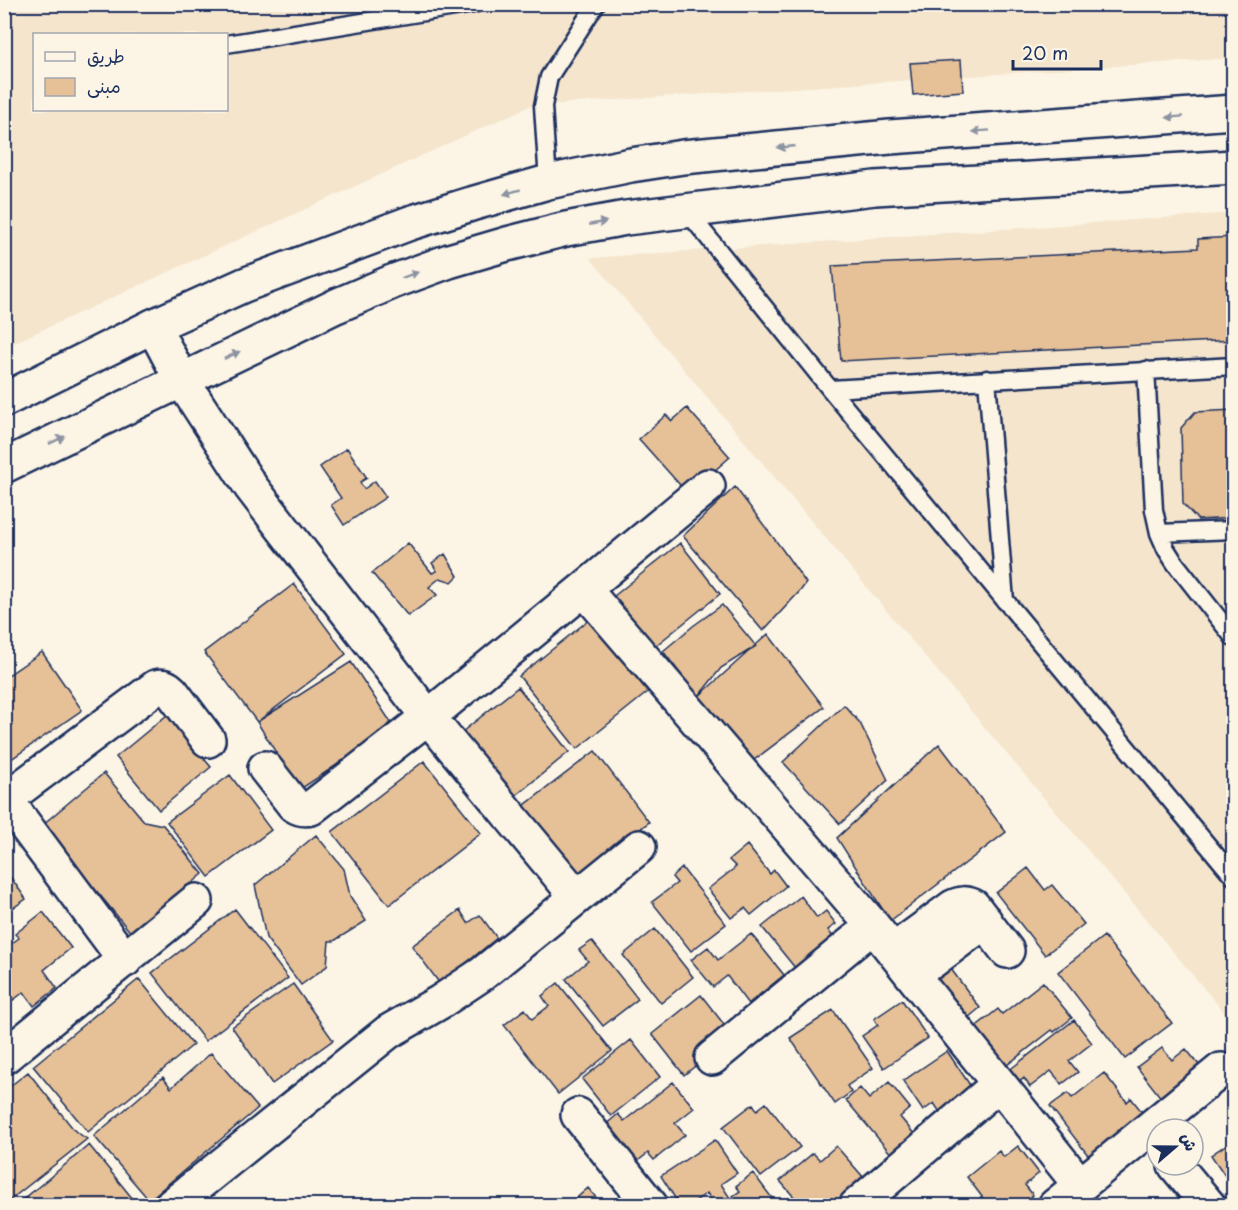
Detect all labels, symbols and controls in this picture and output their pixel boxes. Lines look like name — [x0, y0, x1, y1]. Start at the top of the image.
legend — [33, 33, 228, 111]
scale bar — [1013, 33, 1102, 71]
text: 20 m — [1022, 39, 1068, 66]
text: طريق — [87, 42, 125, 69]
text: مبنى — [87, 72, 121, 99]
one-way arrow — [1166, 112, 1185, 121]
one-way arrow — [971, 126, 990, 135]
one-way arrow — [777, 142, 796, 152]
one-way arrow — [502, 188, 520, 197]
one-way arrow — [589, 218, 608, 227]
one-way arrow — [401, 270, 419, 280]
one-way arrow — [224, 351, 241, 360]
one-way arrow — [48, 436, 66, 446]
north arrow — [1145, 1117, 1205, 1177]
text: ش — [1176, 1129, 1204, 1154]

